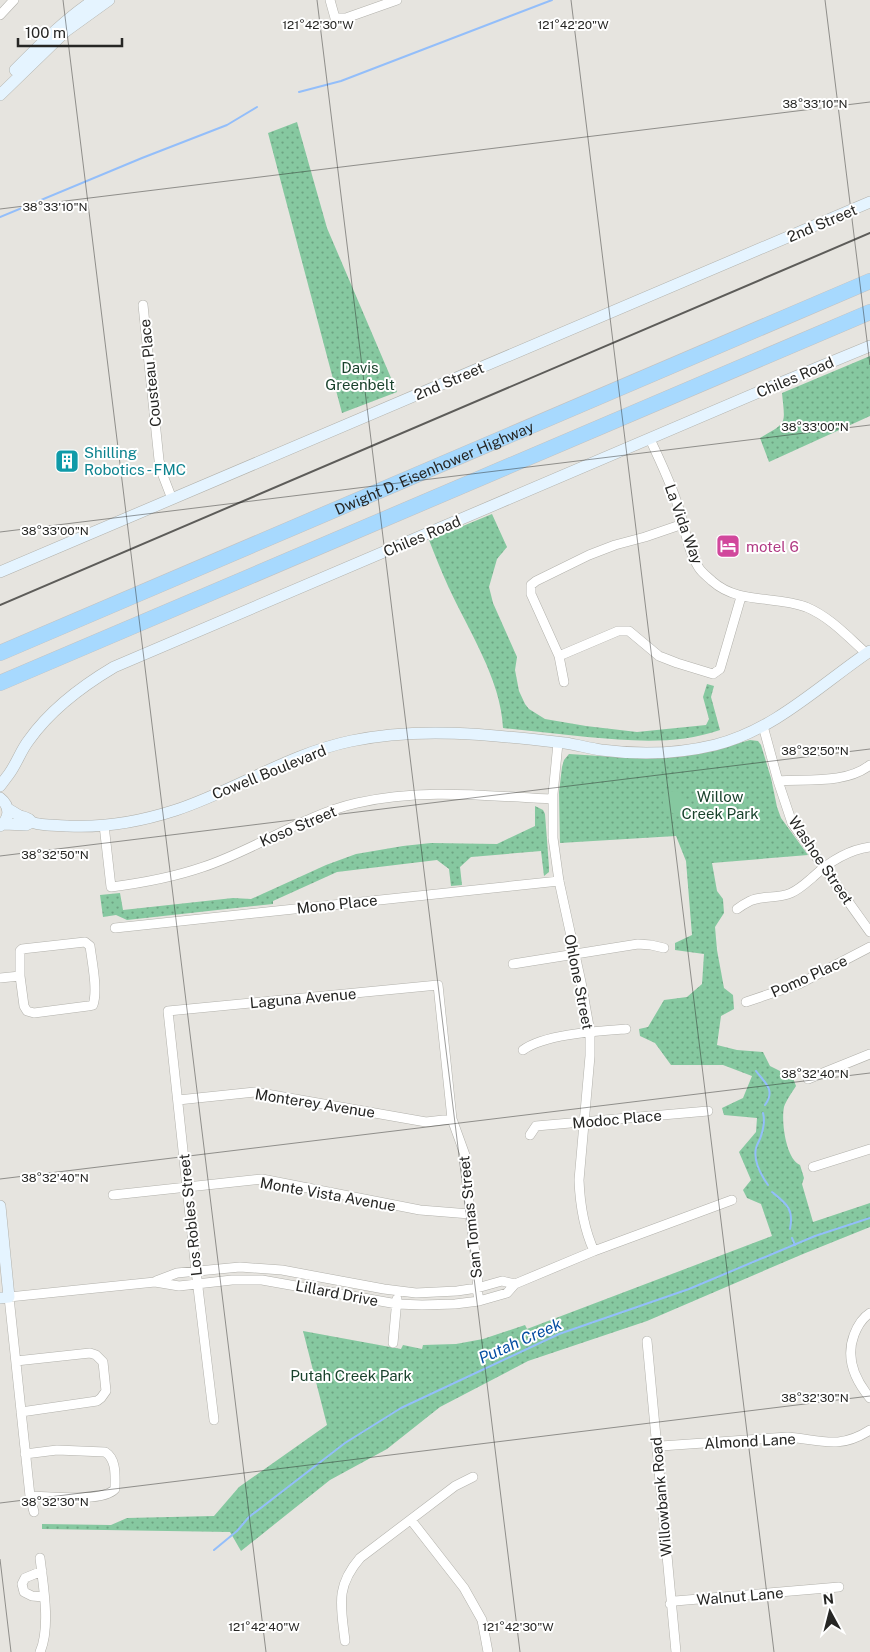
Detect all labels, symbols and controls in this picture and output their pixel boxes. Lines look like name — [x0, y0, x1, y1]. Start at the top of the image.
scale bar — [18, 15, 121, 47]
text: 121°42'30"W — [282, 18, 354, 32]
text: 121°42'20"W — [537, 18, 609, 32]
text: 100 m — [25, 24, 66, 41]
text: 38°33'10"N — [782, 97, 848, 111]
text: 38°33'10"N — [22, 200, 88, 214]
street label: 2nd Street — [785, 201, 860, 245]
street label: Cousteau Place — [136, 318, 164, 428]
street label: Chiles Road — [754, 353, 836, 401]
park label: Davis Greenbelt — [325, 359, 395, 393]
street label: 2nd Street — [412, 359, 487, 403]
street label: Dwight D. Eisenhower Highway — [332, 417, 536, 517]
text: 38°33'00"N — [781, 420, 849, 434]
place label: Shilling Robotics - FMC — [84, 444, 186, 478]
building icon: Shilling Robotics - FMC — [54, 448, 80, 474]
street label: La Vida Way — [662, 482, 706, 566]
street label: Chiles Road — [381, 512, 463, 560]
text: 38°33'00"N — [21, 524, 89, 538]
hotel icon: motel 6 — [715, 533, 741, 559]
place label: motel 6 — [746, 538, 799, 555]
street label: Cowell Boulevard — [209, 741, 329, 803]
text: 38°32'50"N — [781, 744, 849, 758]
park label: Willow Creek Park — [681, 788, 759, 822]
street label: Koso Street — [257, 802, 339, 850]
street label: Washoe Street — [785, 813, 857, 907]
text: 38°32'50"N — [21, 848, 89, 862]
street label: Mono Place — [296, 891, 378, 917]
street label: Ohlone Street — [561, 933, 597, 1031]
street label: Pomo Place — [768, 952, 850, 1000]
street label: Laguna Avenue — [249, 985, 357, 1011]
text: 38°32'40"N — [781, 1067, 849, 1081]
street label: Monterey Avenue — [254, 1085, 376, 1121]
street label: Modoc Place — [572, 1107, 662, 1131]
street label: Los Robles Street — [175, 1153, 205, 1277]
street label: San Tomas Street — [455, 1155, 485, 1279]
text: 38°32'40"N — [21, 1171, 89, 1185]
street label: Monte Vista Avenue — [259, 1174, 397, 1214]
street label: Lillard Drive — [294, 1277, 380, 1309]
water label: Putah Creek — [476, 1314, 565, 1368]
park label: Putah Creek Park — [290, 1367, 412, 1384]
text: 38°32'30"N — [781, 1391, 849, 1405]
street label: Almond Lane — [704, 1430, 796, 1452]
street label: Willowbank Road — [647, 1436, 675, 1558]
text: 38°32'30"N — [21, 1495, 89, 1509]
street label: Walnut Lane — [696, 1584, 784, 1608]
north arrow — [805, 1587, 855, 1637]
text: N — [822, 1590, 835, 1608]
text: 121°42'40"W — [228, 1620, 300, 1634]
text: 121°42'30"W — [482, 1620, 554, 1634]

